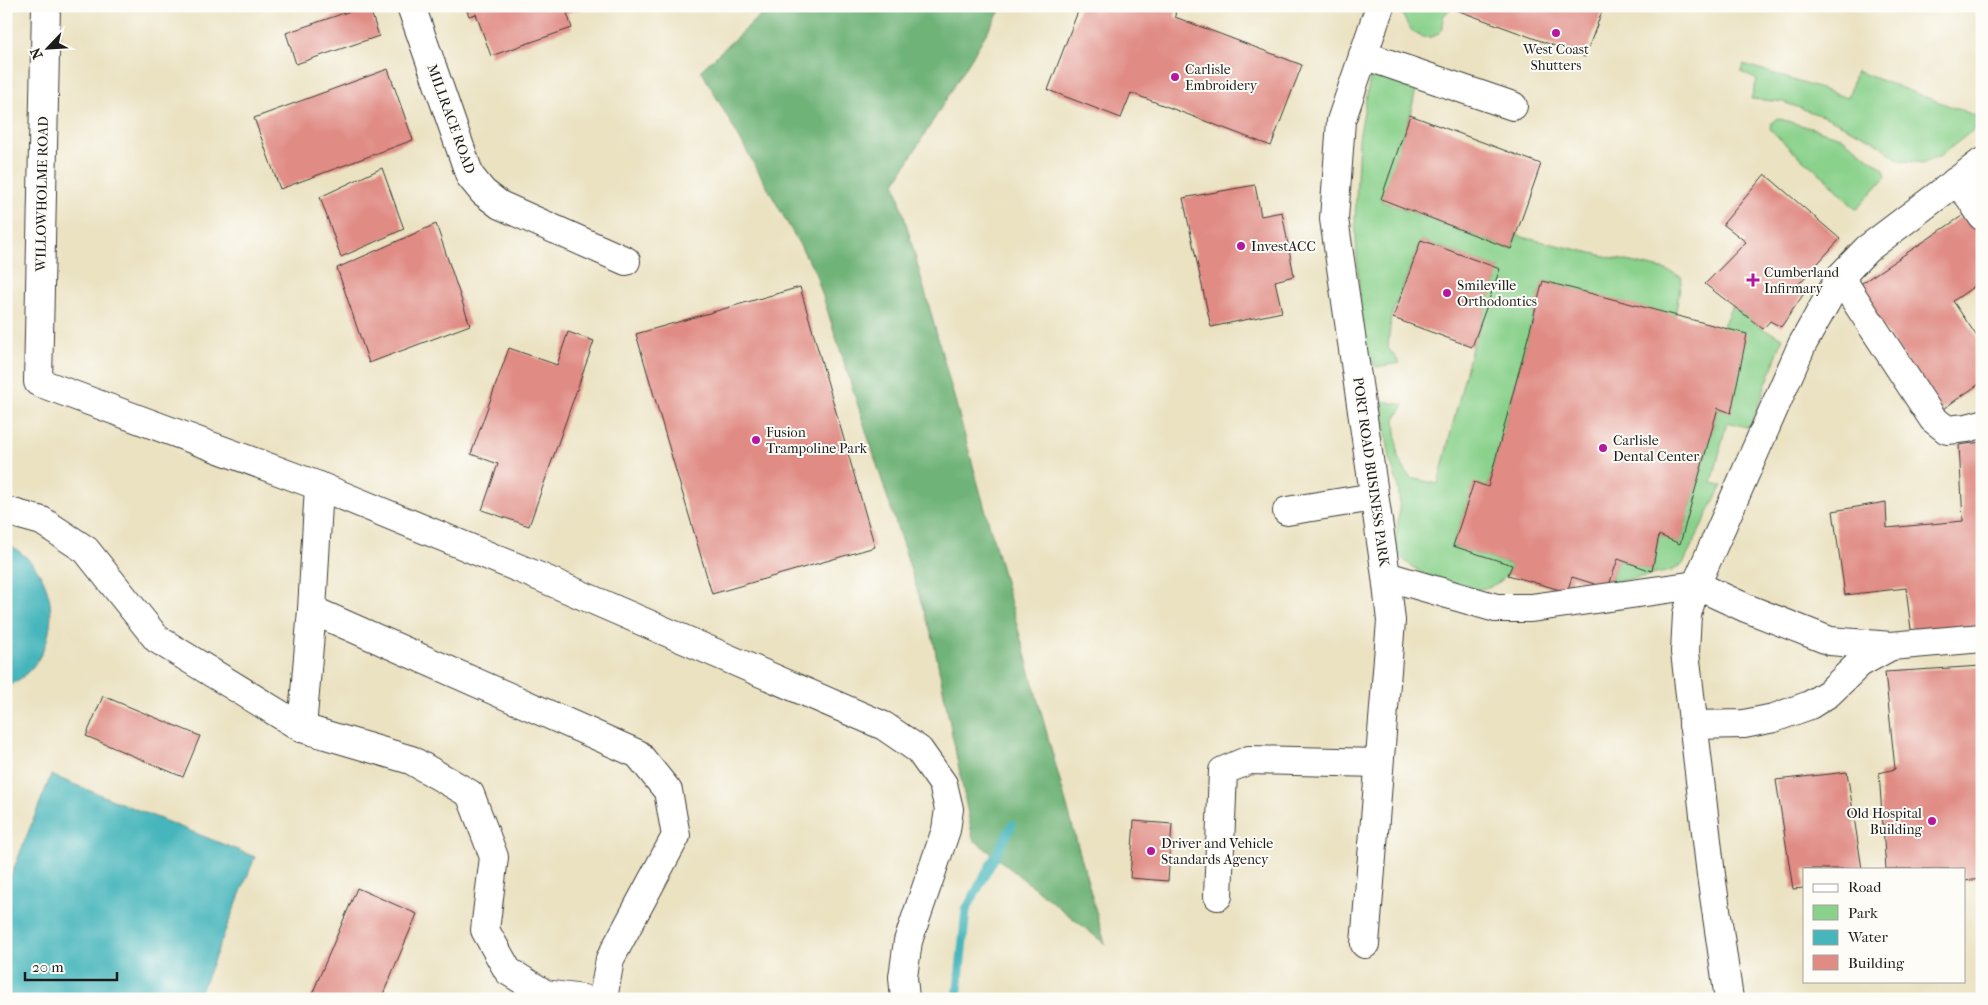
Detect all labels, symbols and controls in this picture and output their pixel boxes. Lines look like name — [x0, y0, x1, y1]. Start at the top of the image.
north arrow — [22, 22, 72, 72]
marker: West Coast Shutters — [1550, 27, 1562, 39]
place label: West Coast Shutters — [1522, 41, 1589, 74]
text: N — [27, 45, 47, 62]
place label: Carlisle Embroidery — [1185, 61, 1258, 94]
street label: MILLRACE ROAD — [423, 62, 479, 176]
marker: Carlisle Embroidery — [1169, 71, 1181, 83]
street label: WILLOWHOLME ROAD — [32, 116, 52, 273]
place label: InvestACC — [1251, 238, 1316, 255]
marker: InvestACC — [1235, 240, 1247, 252]
place label: Cumberland Infirmary — [1764, 264, 1839, 297]
marker: Cumberland Infirmary — [1746, 273, 1760, 287]
place label: Smileville Orthodontics — [1457, 277, 1537, 310]
marker: Smileville Orthodontics — [1441, 287, 1453, 299]
street label: PORT ROAD BUSINESS PARK — [1349, 376, 1393, 569]
place label: Fusion Trampoline Park — [766, 424, 868, 457]
place label: Carlisle Dental Center — [1613, 432, 1699, 465]
marker: Fusion Trampoline Park — [750, 434, 762, 446]
marker: Carlisle Dental Center — [1597, 442, 1609, 454]
place label: Old Hospital Building — [1846, 805, 1923, 838]
marker: Old Hospital Building — [1926, 815, 1938, 827]
place label: Driver and Vehicle Standards Agency — [1161, 835, 1273, 868]
marker: Driver and Vehicle Standards Agency — [1145, 845, 1157, 857]
legend — [1803, 868, 1966, 982]
text: Road — [1848, 878, 1882, 896]
text: Park — [1848, 904, 1878, 922]
text: Water — [1847, 928, 1888, 946]
scale bar — [25, 950, 118, 982]
text: Building — [1848, 954, 1905, 972]
text: 20 m — [32, 958, 64, 976]

